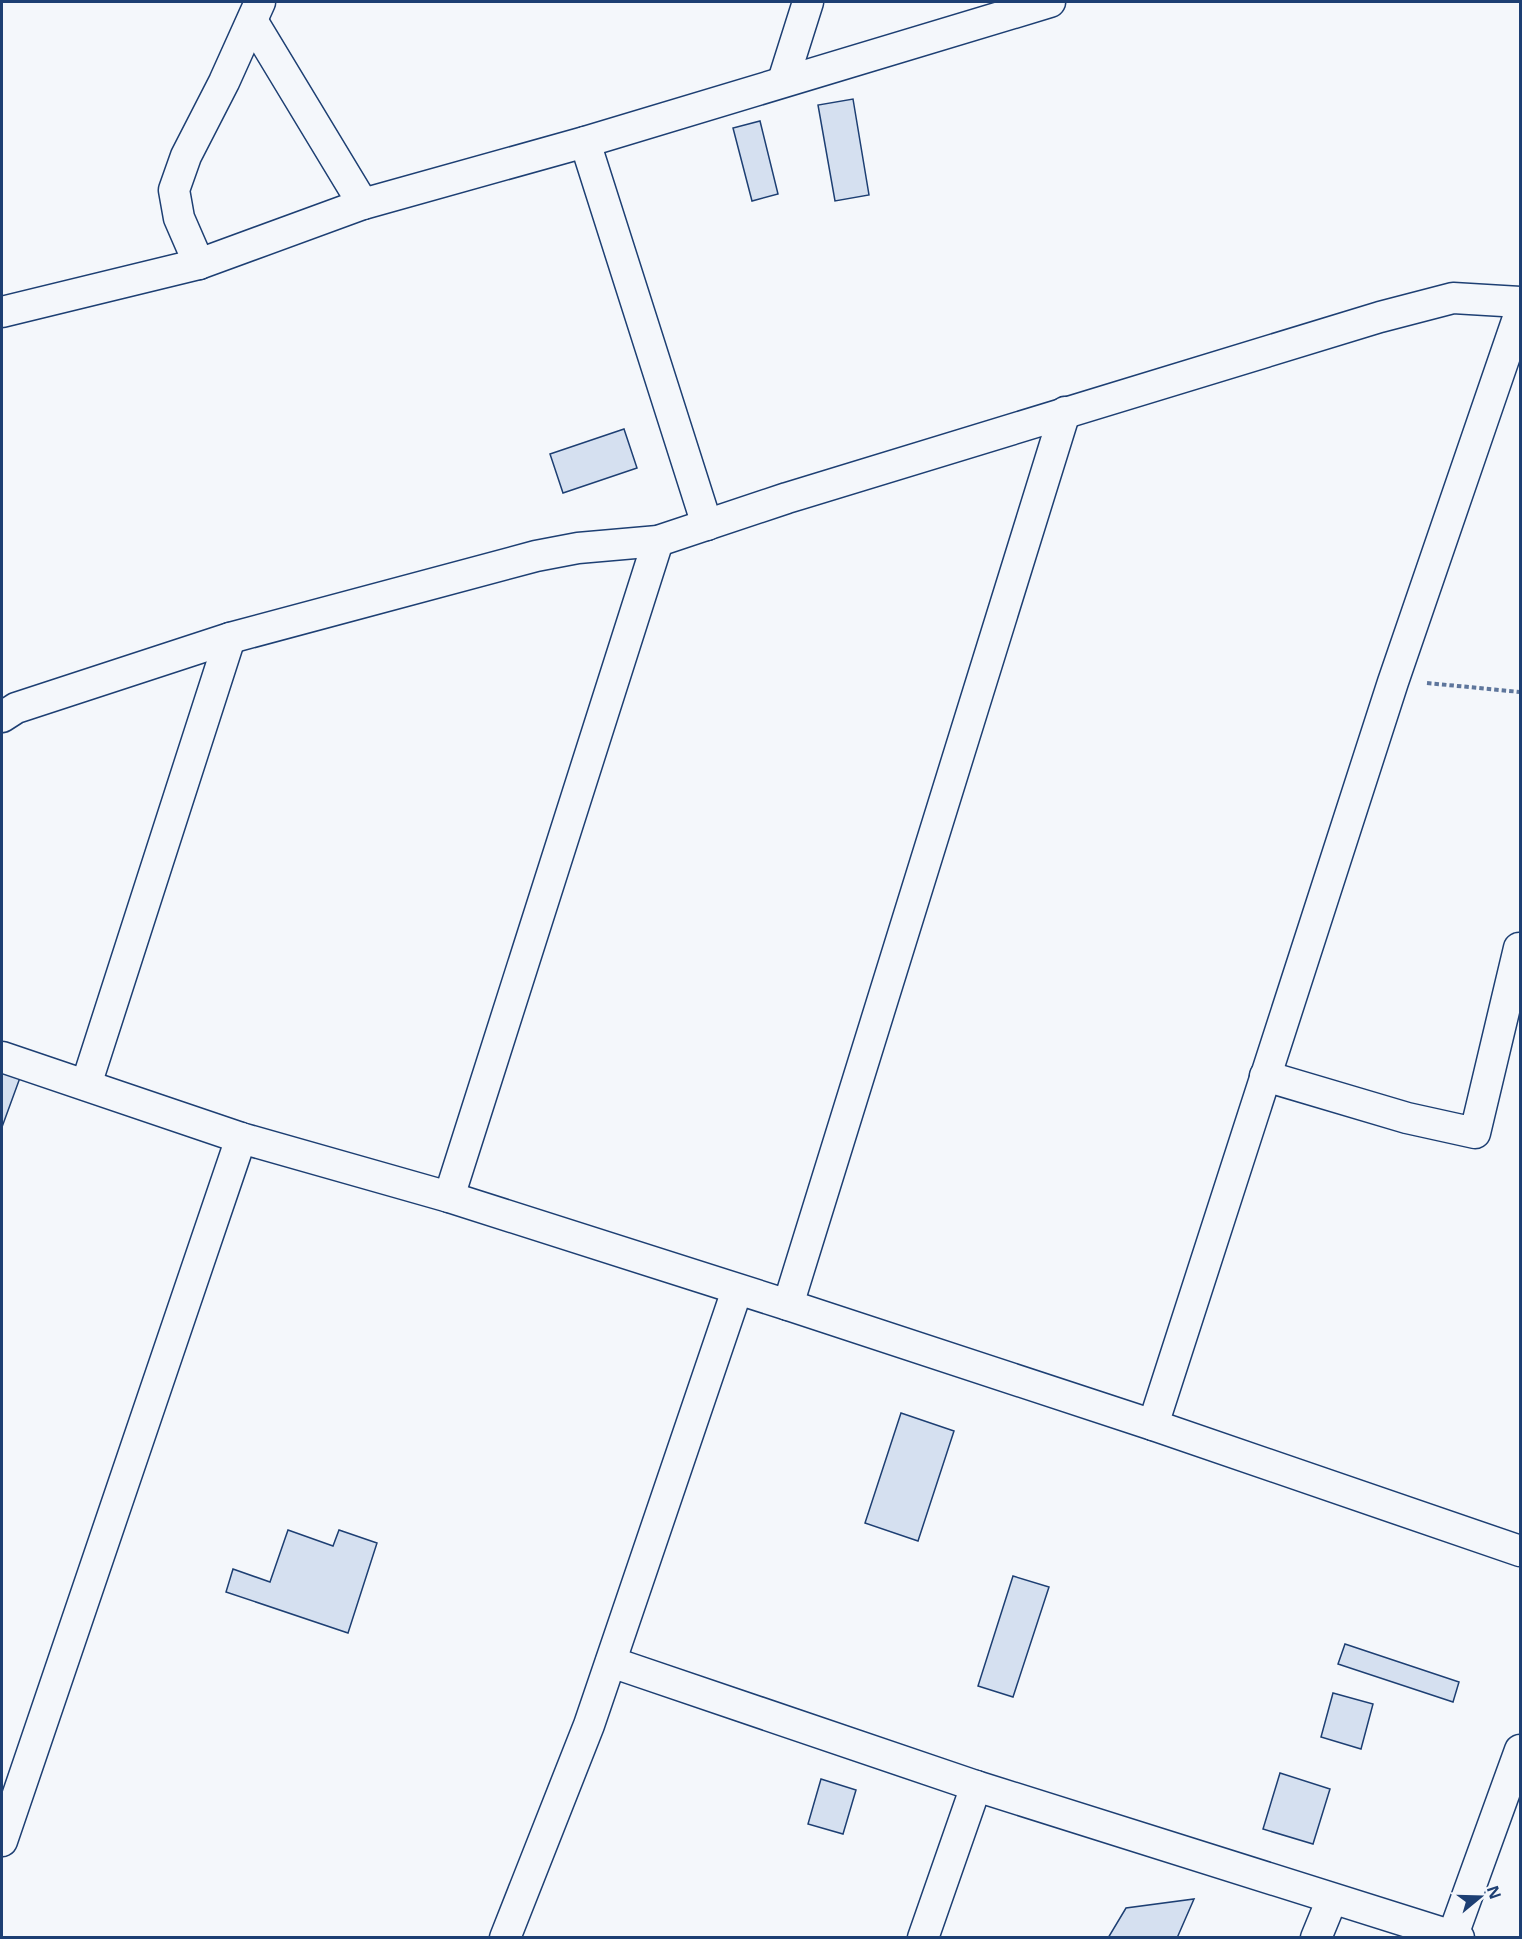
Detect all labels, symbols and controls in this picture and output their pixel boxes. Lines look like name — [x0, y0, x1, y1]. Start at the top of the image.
north arrow — [1450, 1867, 1510, 1927]
text: N — [1482, 1882, 1507, 1902]

